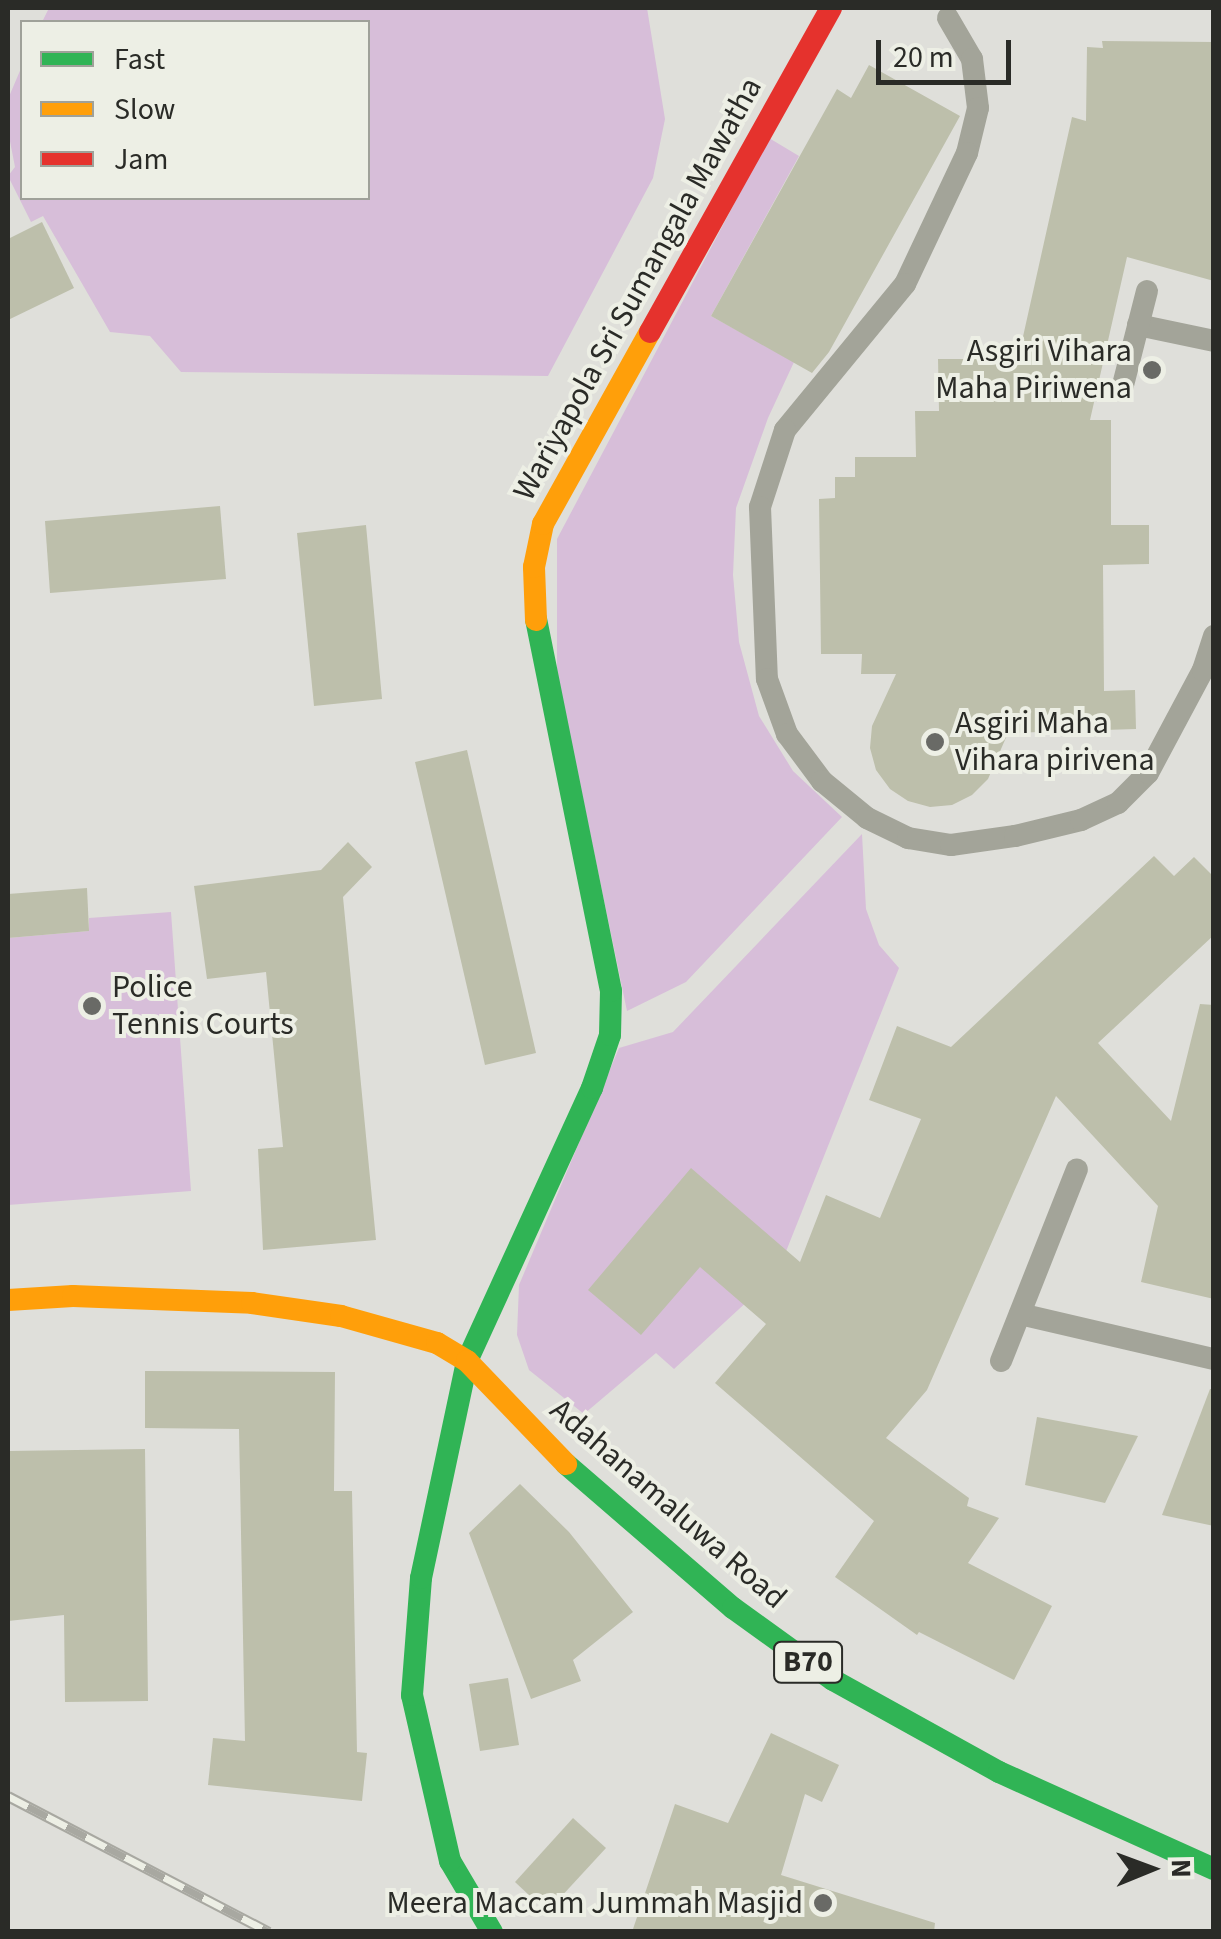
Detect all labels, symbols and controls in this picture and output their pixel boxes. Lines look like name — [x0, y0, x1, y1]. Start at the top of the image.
legend — [20, 20, 370, 200]
scale bar — [881, 20, 1016, 82]
text: 20 m — [893, 36, 954, 79]
text: Fast — [114, 38, 165, 81]
street label: Wariyapola Sri Sumangala Mawatha — [505, 71, 771, 507]
text: Slow — [114, 88, 175, 131]
text: Jam — [114, 138, 168, 181]
place label: Asgiri Vihara Maha Piriwena — [935, 333, 1132, 408]
marker: Asgiri Vihara Maha Piriwena — [1141, 359, 1163, 381]
place label: Asgiri Maha Vihara pirivena — [955, 705, 1155, 780]
marker: Asgiri Maha Vihara pirivena — [924, 731, 946, 753]
place label: Police Tennis Courts — [112, 969, 294, 1044]
marker: Police Tennis Courts — [81, 995, 103, 1017]
street label: Adahanamaluwa Road — [542, 1391, 794, 1617]
road number: B70 — [773, 1637, 843, 1687]
north arrow — [1101, 1819, 1201, 1919]
text: N — [1161, 1859, 1201, 1878]
place label: Meera Maccam Jummah Masjid — [386, 1884, 803, 1922]
marker: Meera Maccam Jummah Masjid — [812, 1892, 834, 1914]

